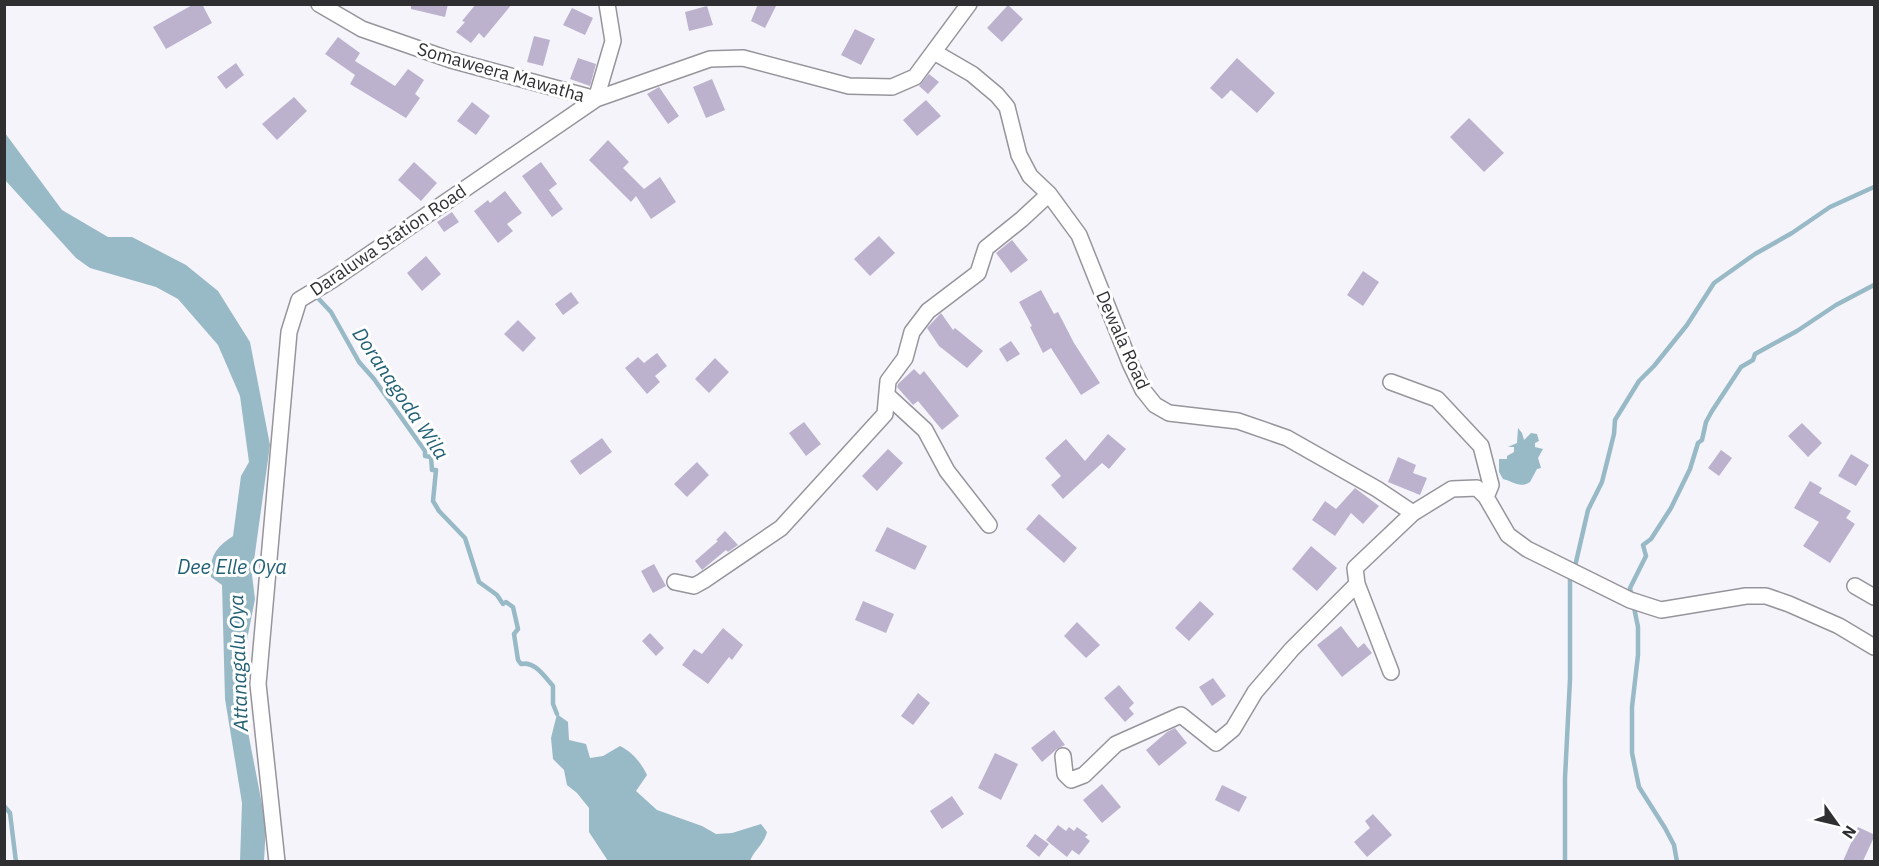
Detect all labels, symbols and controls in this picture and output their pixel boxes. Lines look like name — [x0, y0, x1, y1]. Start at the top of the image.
street label: Somaweera Mawatha — [415, 37, 588, 107]
street label: Daraluwa Station Road — [305, 179, 471, 301]
street label: Dewala Road — [1091, 287, 1155, 393]
water label: Doranagoda Wila — [347, 321, 455, 465]
water label: Dee Elle Oya — [177, 553, 287, 580]
water label: Attanagalu Oya — [222, 594, 254, 733]
north arrow — [1807, 794, 1867, 854]
text: N — [1838, 822, 1861, 843]

